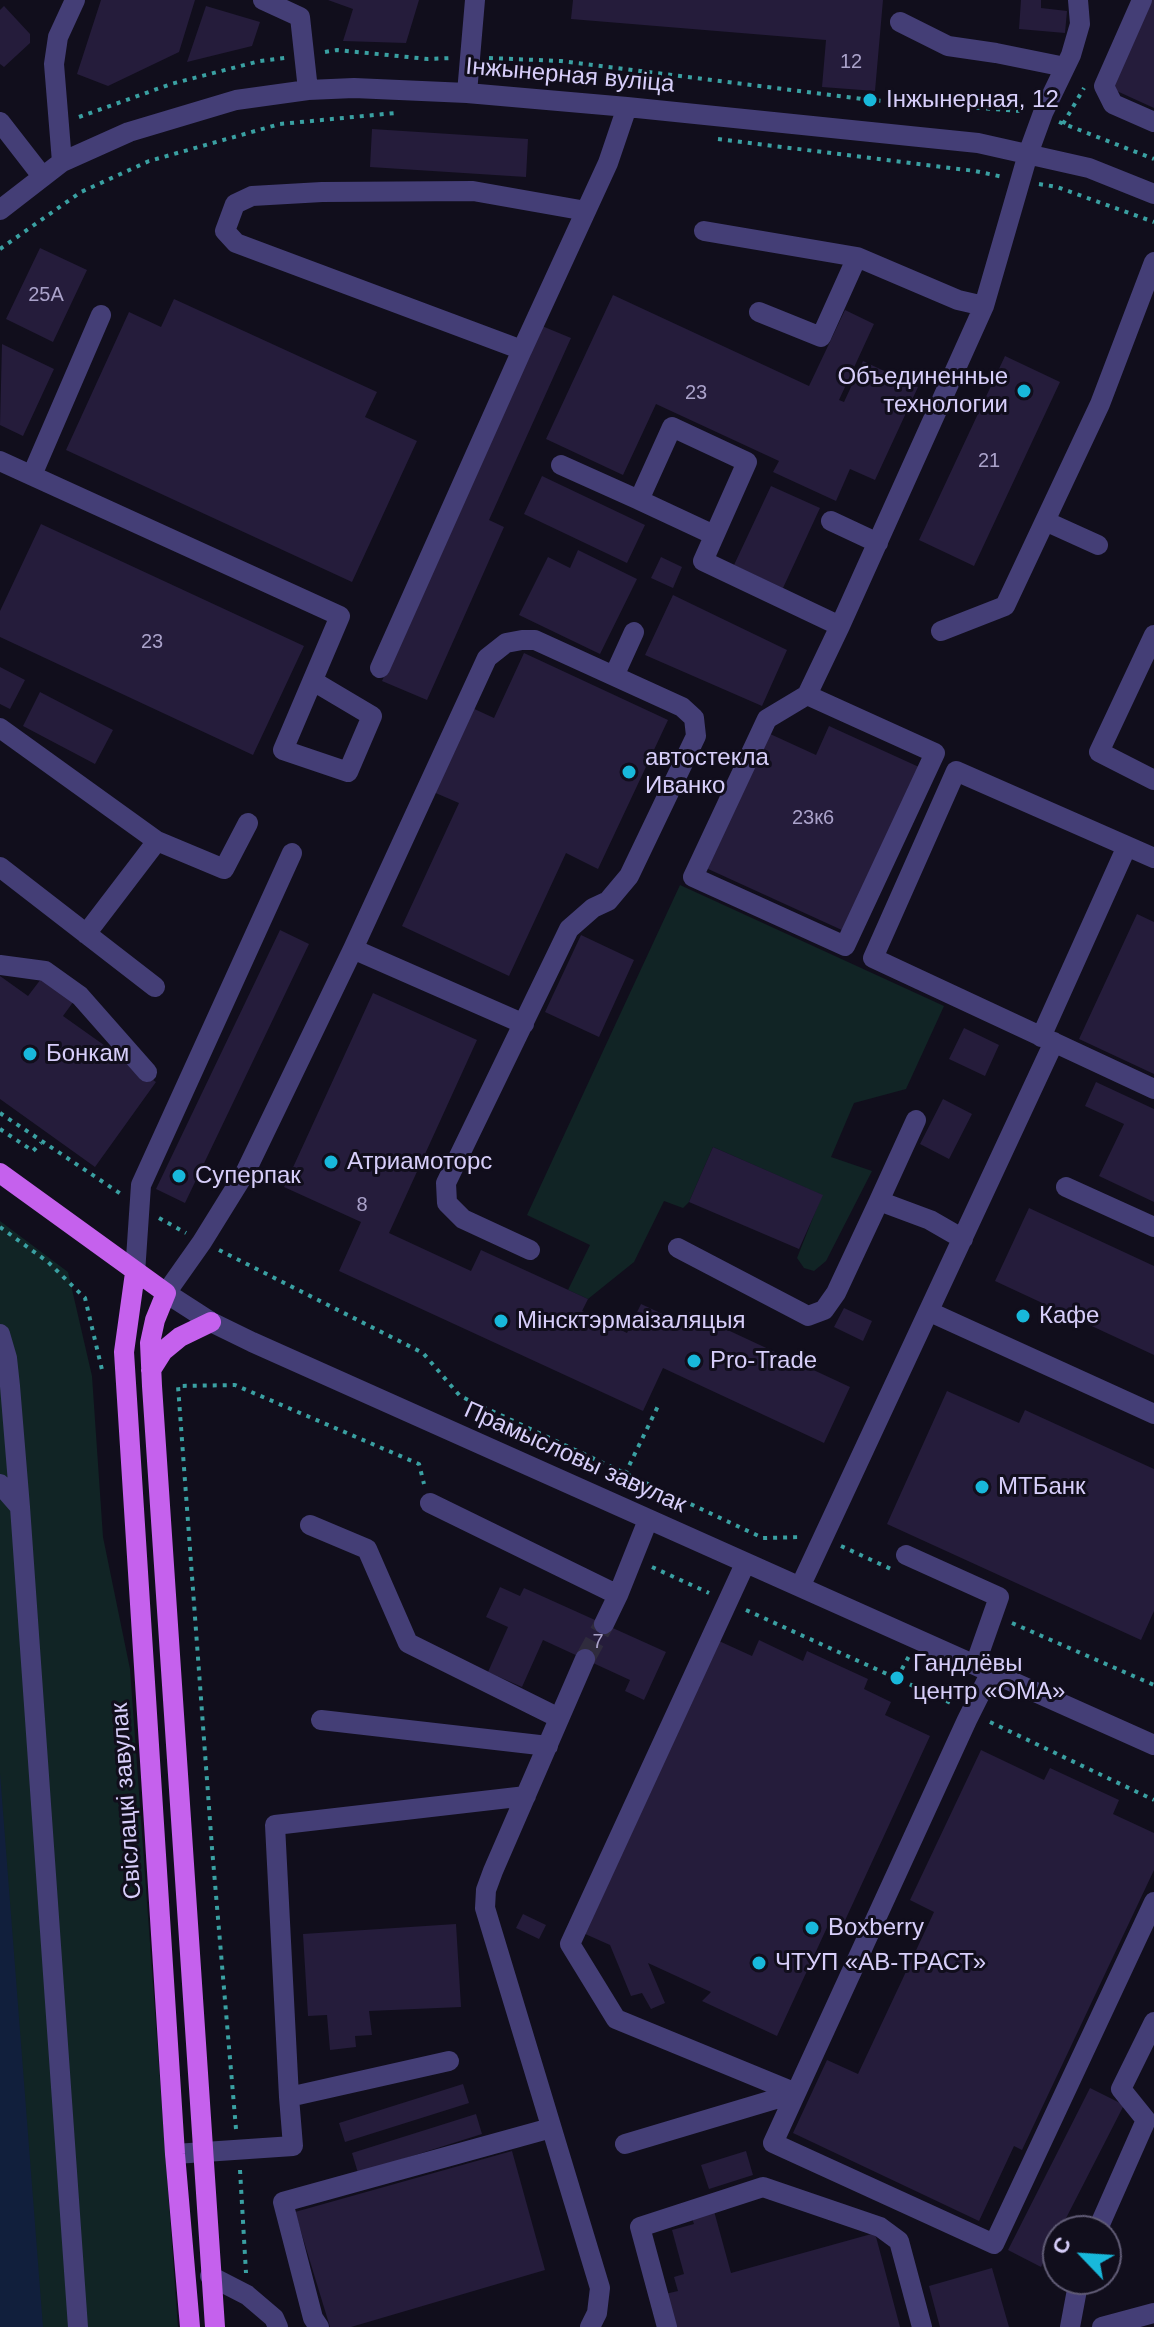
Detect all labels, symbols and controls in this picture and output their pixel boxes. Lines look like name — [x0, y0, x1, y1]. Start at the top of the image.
house number: 12 — [840, 50, 862, 74]
street label: Інжынерная вуліца — [464, 53, 676, 99]
place label: Інжынерная, 12 — [886, 86, 1059, 114]
marker: Інжынерная, 12 — [861, 91, 879, 109]
house number: 25А — [28, 283, 64, 307]
place label: Объединенные технологии — [837, 363, 1008, 419]
house number: 23 — [685, 381, 707, 405]
marker: Объединенные технологии — [1015, 382, 1033, 400]
house number: 21 — [978, 449, 1000, 473]
house number: 23 — [141, 630, 163, 654]
place label: автостекла Иванко — [645, 744, 769, 800]
marker: автостекла Иванко — [620, 763, 638, 781]
house number: 23к6 — [792, 806, 834, 830]
place label: Бонкам — [46, 1040, 129, 1068]
marker: Бонкам — [21, 1045, 39, 1063]
place label: Атриамоторс — [347, 1148, 492, 1176]
marker: Атриамоторс — [322, 1153, 340, 1171]
place label: Суперпак — [195, 1162, 301, 1190]
marker: Суперпак — [170, 1167, 188, 1185]
house number: 8 — [356, 1193, 368, 1217]
place label: Кафе — [1039, 1302, 1099, 1330]
place label: Мінсктэрмаізаляцыя — [517, 1307, 745, 1335]
marker: Кафе — [1014, 1307, 1032, 1325]
marker: Мінсктэрмаізаляцыя — [492, 1312, 510, 1330]
place label: Pro-Trade — [710, 1347, 817, 1375]
marker: Pro-Trade — [685, 1352, 703, 1370]
street label: Прамысловы завулак — [460, 1396, 690, 1520]
place label: МТБанк — [998, 1473, 1086, 1501]
marker: МТБанк — [973, 1478, 991, 1496]
house number: 7 — [592, 1630, 604, 1654]
place label: Гандлёвы центр «ОМА» — [913, 1650, 1065, 1706]
marker: Гандлёвы центр «ОМА» — [888, 1669, 906, 1687]
street label: Свіслацкі завулак — [106, 1702, 148, 1900]
place label: Boxberry — [828, 1914, 924, 1942]
marker: Boxberry — [803, 1919, 821, 1937]
place label: ЧТУП «АВ-ТРАСТ» — [775, 1949, 986, 1977]
marker: ЧТУП «АВ-ТРАСТ» — [750, 1954, 768, 1972]
north arrow — [1042, 2215, 1122, 2295]
text: С — [1047, 2233, 1076, 2258]

